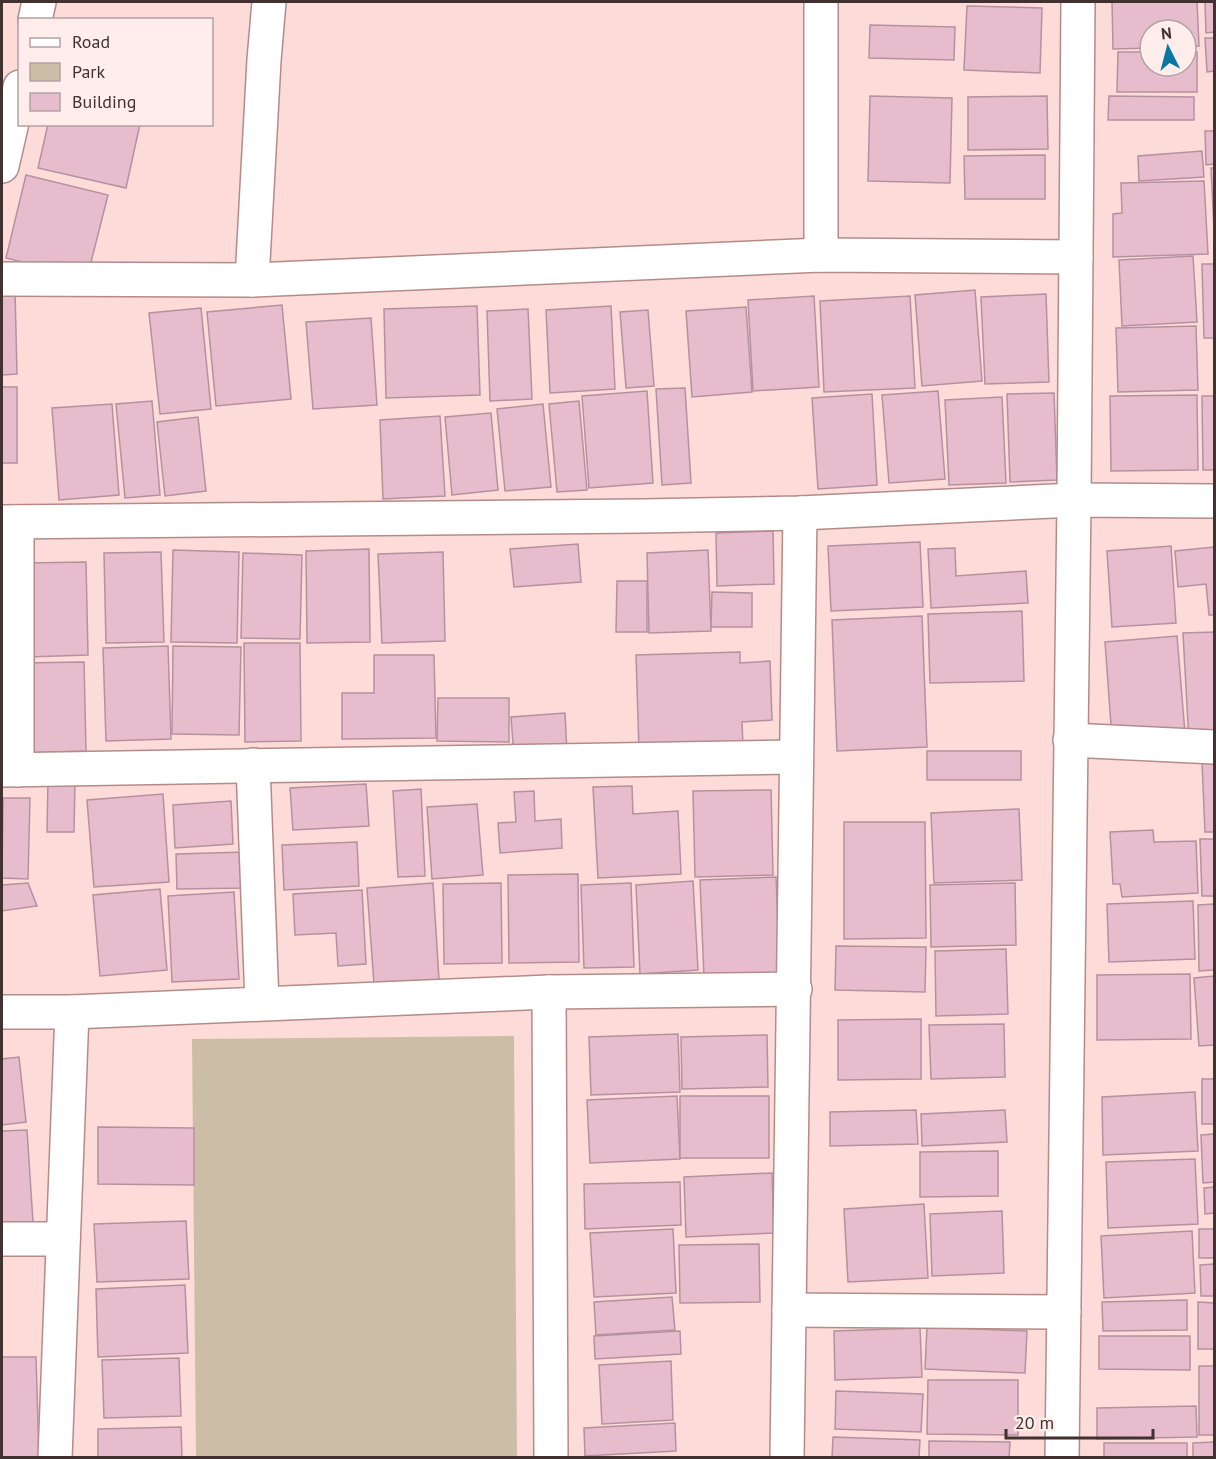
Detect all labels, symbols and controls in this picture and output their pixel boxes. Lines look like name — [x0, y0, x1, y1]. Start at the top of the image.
legend — [18, 18, 213, 126]
north arrow — [1138, 18, 1198, 78]
text: N — [1160, 23, 1173, 44]
text: Road — [72, 30, 110, 53]
text: Park — [72, 60, 105, 83]
text: Building — [72, 90, 136, 113]
scale bar — [1006, 1402, 1153, 1440]
text: 20 m — [1015, 1411, 1054, 1434]

